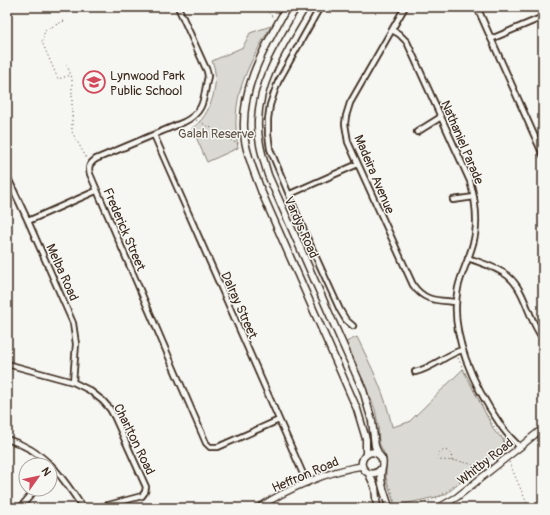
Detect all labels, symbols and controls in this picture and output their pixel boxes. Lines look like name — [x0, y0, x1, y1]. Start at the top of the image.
place label: Lynwood Park Public School — [110, 68, 186, 99]
school or university icon: Lynwood Park Public School — [81, 69, 107, 95]
street label: Nathaniel Parade — [437, 98, 487, 187]
park label: Galah Reserve — [178, 126, 254, 142]
street label: Madeira Avenue — [350, 133, 398, 217]
street label: Frederick Street — [99, 185, 149, 274]
street label: Vardys Road — [280, 194, 322, 261]
street label: Melba Road — [42, 241, 82, 304]
street label: Dalray Street — [217, 269, 261, 342]
street label: Charlton Road — [110, 401, 158, 478]
street label: Whitby Road — [454, 435, 517, 489]
street label: Heffron Road — [270, 454, 341, 496]
north arrow — [18, 457, 58, 497]
text: N — [38, 465, 54, 479]

